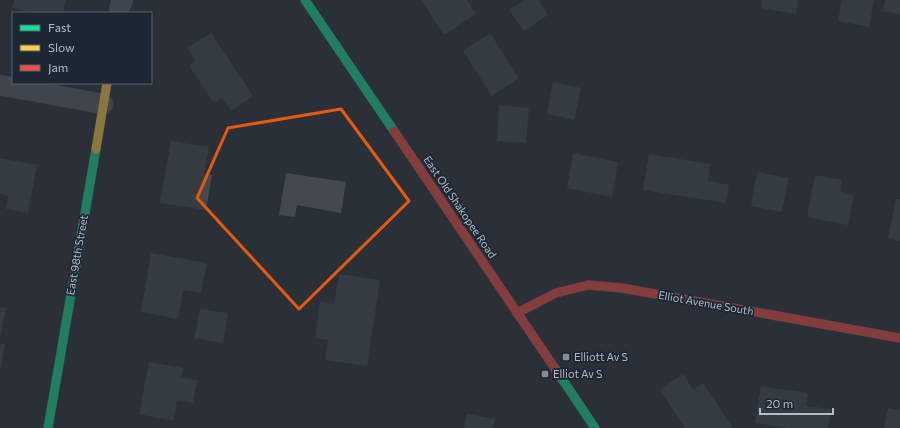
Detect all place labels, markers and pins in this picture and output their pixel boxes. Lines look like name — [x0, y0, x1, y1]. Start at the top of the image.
place label: Elliott Av S — [574, 350, 628, 363]
marker: Elliott Av S — [561, 352, 571, 362]
place label: Elliot Av S — [553, 367, 602, 380]
marker: Elliot Av S — [540, 369, 550, 379]

